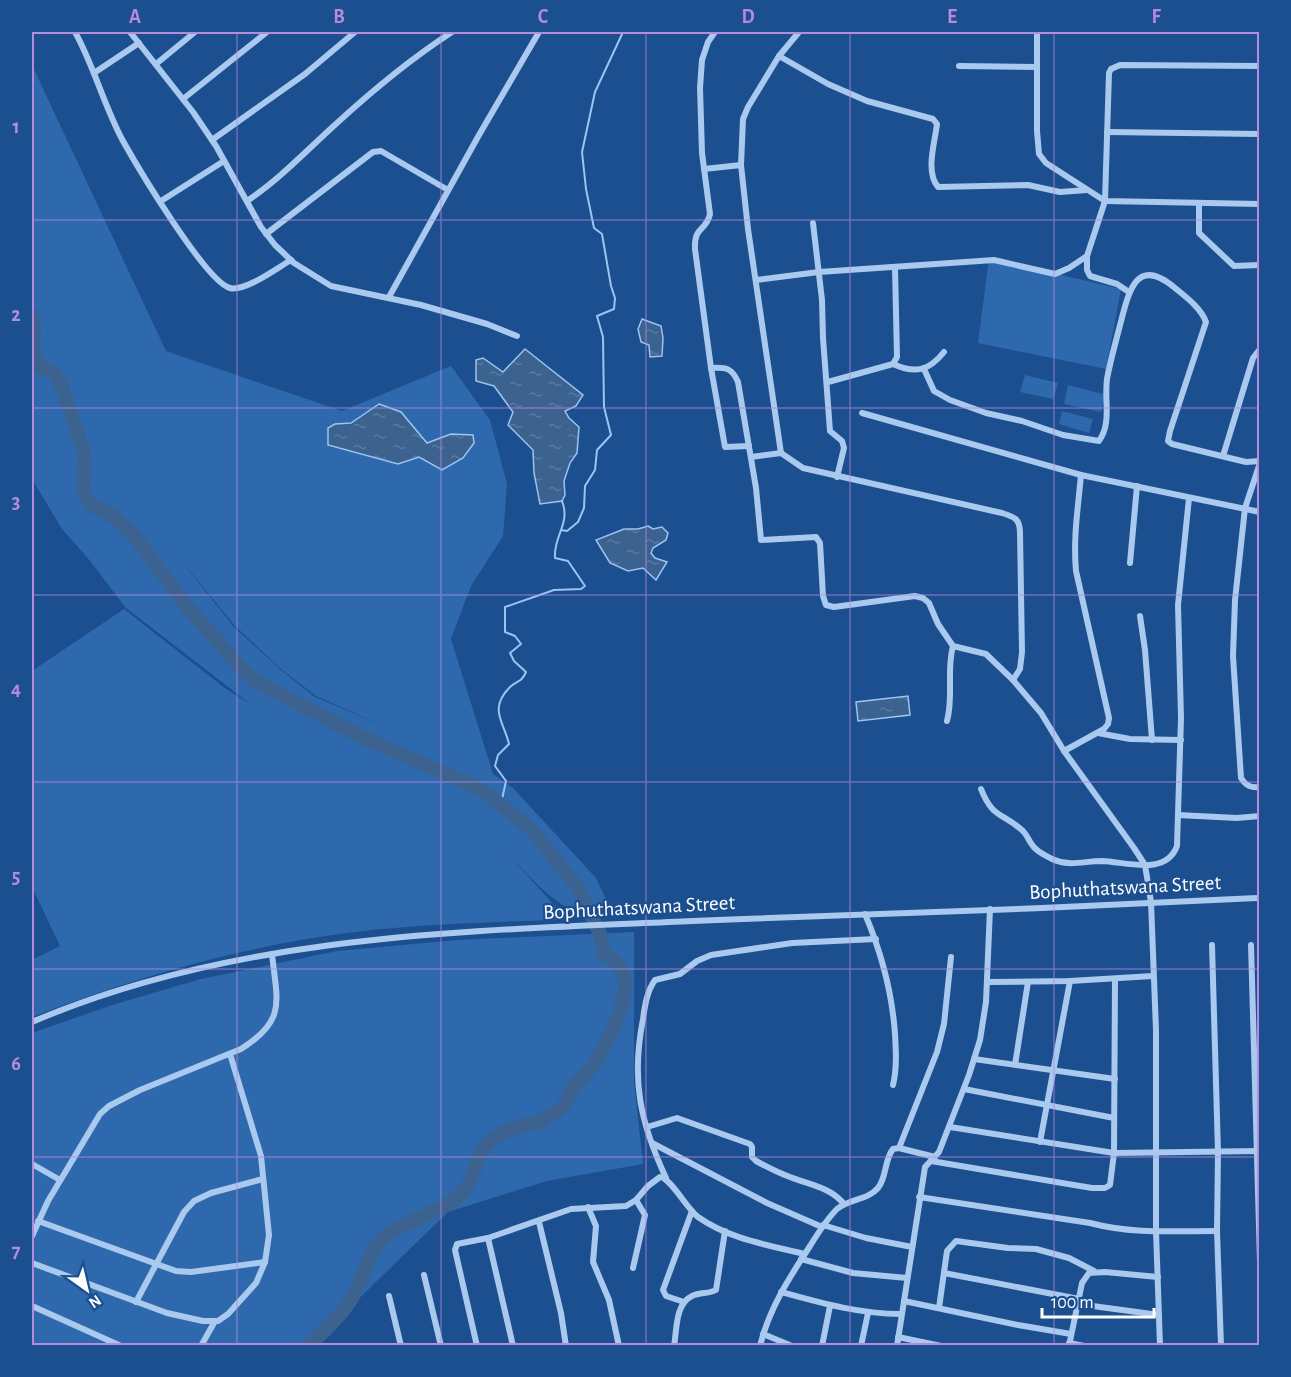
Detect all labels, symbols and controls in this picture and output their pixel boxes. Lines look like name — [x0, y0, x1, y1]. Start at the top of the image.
text: A — [129, 7, 141, 27]
text: B — [333, 7, 345, 27]
text: C — [538, 7, 549, 27]
text: D — [741, 7, 755, 27]
text: E — [947, 7, 957, 27]
text: F — [1151, 7, 1161, 27]
text: 1 — [12, 117, 20, 137]
text: 2 — [11, 305, 21, 325]
text: 3 — [12, 492, 20, 512]
text: 4 — [11, 679, 21, 699]
text: 5 — [12, 867, 20, 887]
street label: Bophuthatswana Street — [1028, 872, 1222, 903]
street label: Bophuthatswana Street — [542, 892, 736, 923]
text: 6 — [11, 1054, 21, 1074]
text: 7 — [12, 1241, 21, 1261]
north arrow — [57, 1260, 117, 1320]
scale bar — [1042, 1281, 1154, 1319]
text: N — [86, 1292, 104, 1311]
text: 100 m — [1051, 1294, 1094, 1312]

